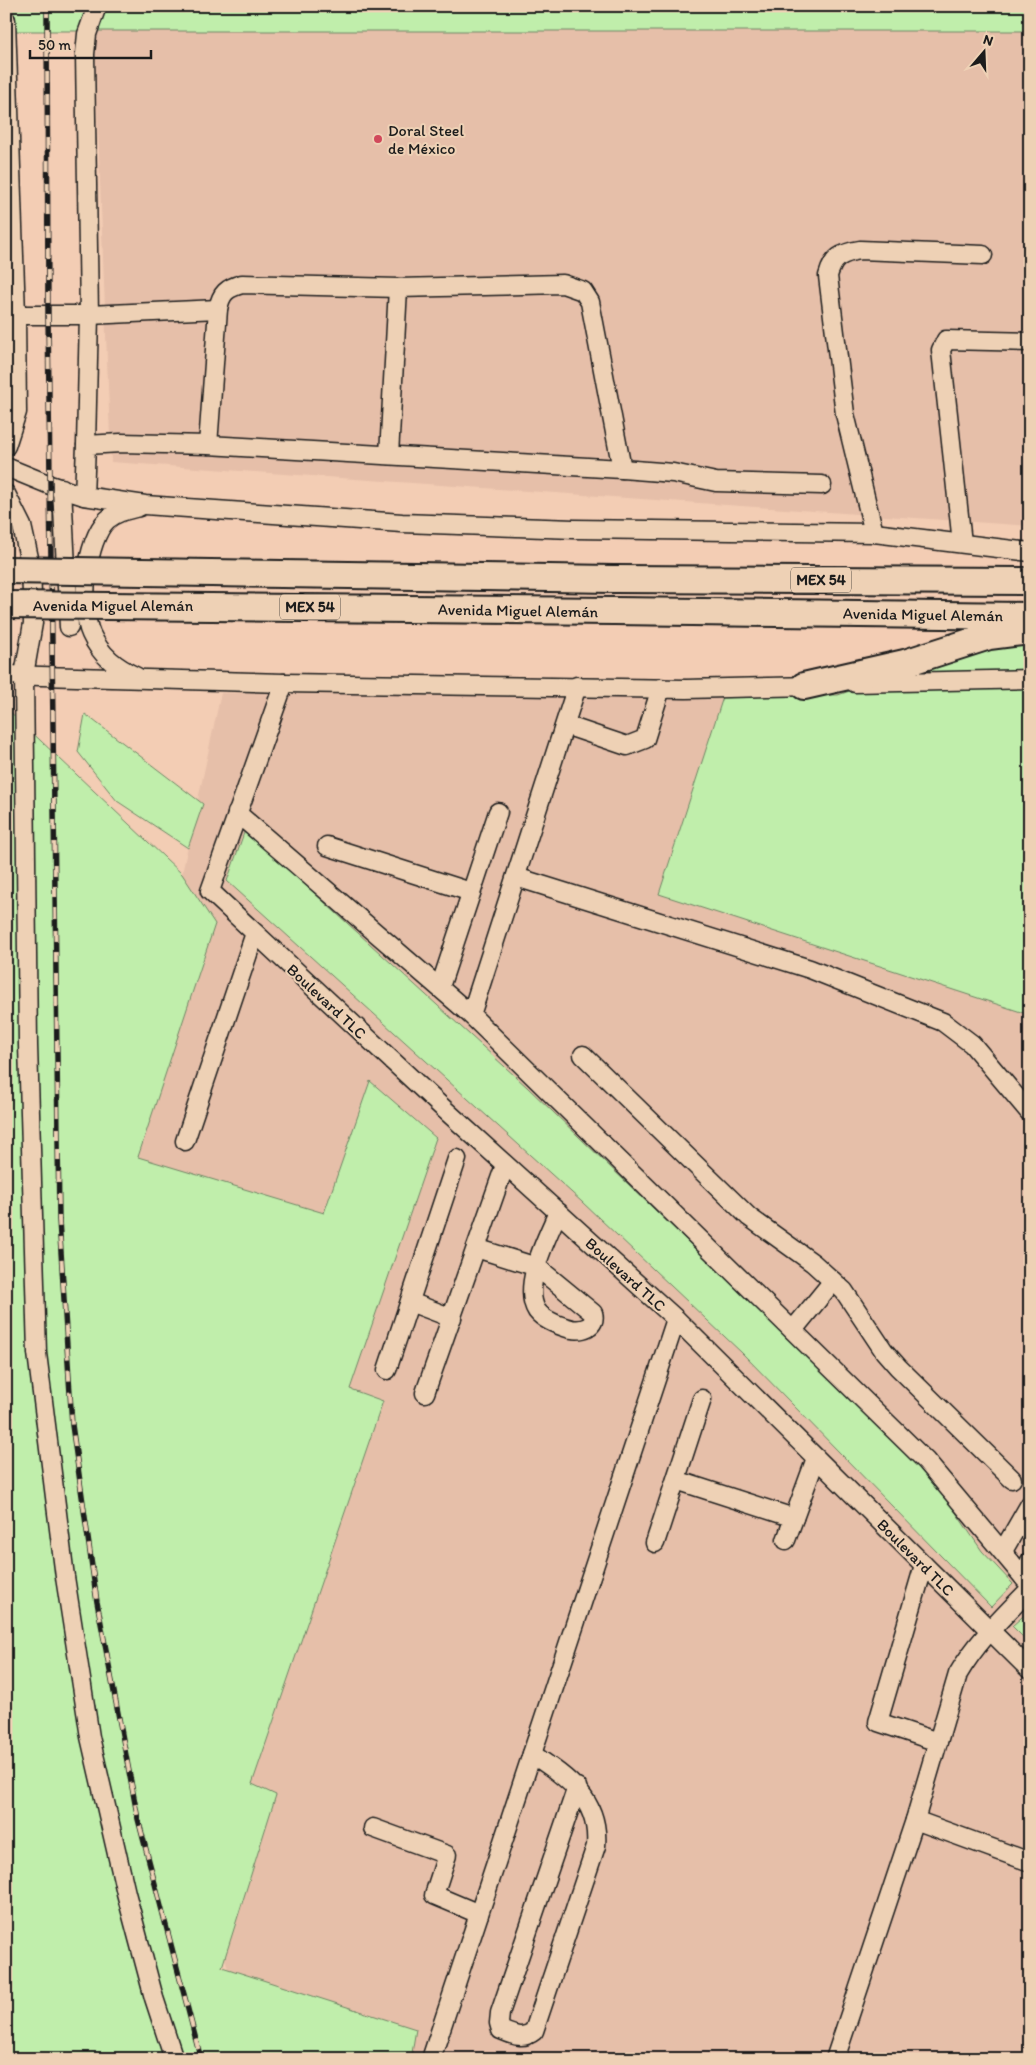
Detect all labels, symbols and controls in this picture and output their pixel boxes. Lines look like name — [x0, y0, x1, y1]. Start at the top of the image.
scale bar — [30, 28, 151, 60]
north arrow — [958, 28, 1008, 78]
text: N — [981, 31, 995, 50]
text: 50 m — [38, 36, 71, 54]
place label: Doral Steel de México — [388, 121, 464, 158]
marker: Doral Steel de México — [372, 133, 384, 145]
road number: MEX 54 — [791, 568, 851, 592]
road number: MEX 54 — [280, 594, 340, 620]
street label: Avenida Miguel Alemán — [33, 596, 194, 615]
street label: Avenida Miguel Alemán — [438, 600, 599, 621]
street label: Avenida Miguel Alemán — [843, 604, 1004, 625]
street label: Boulevard TLC — [283, 960, 370, 1043]
street label: Boulevard TLC — [582, 1233, 670, 1315]
street label: Boulevard TLC — [873, 1515, 958, 1600]

